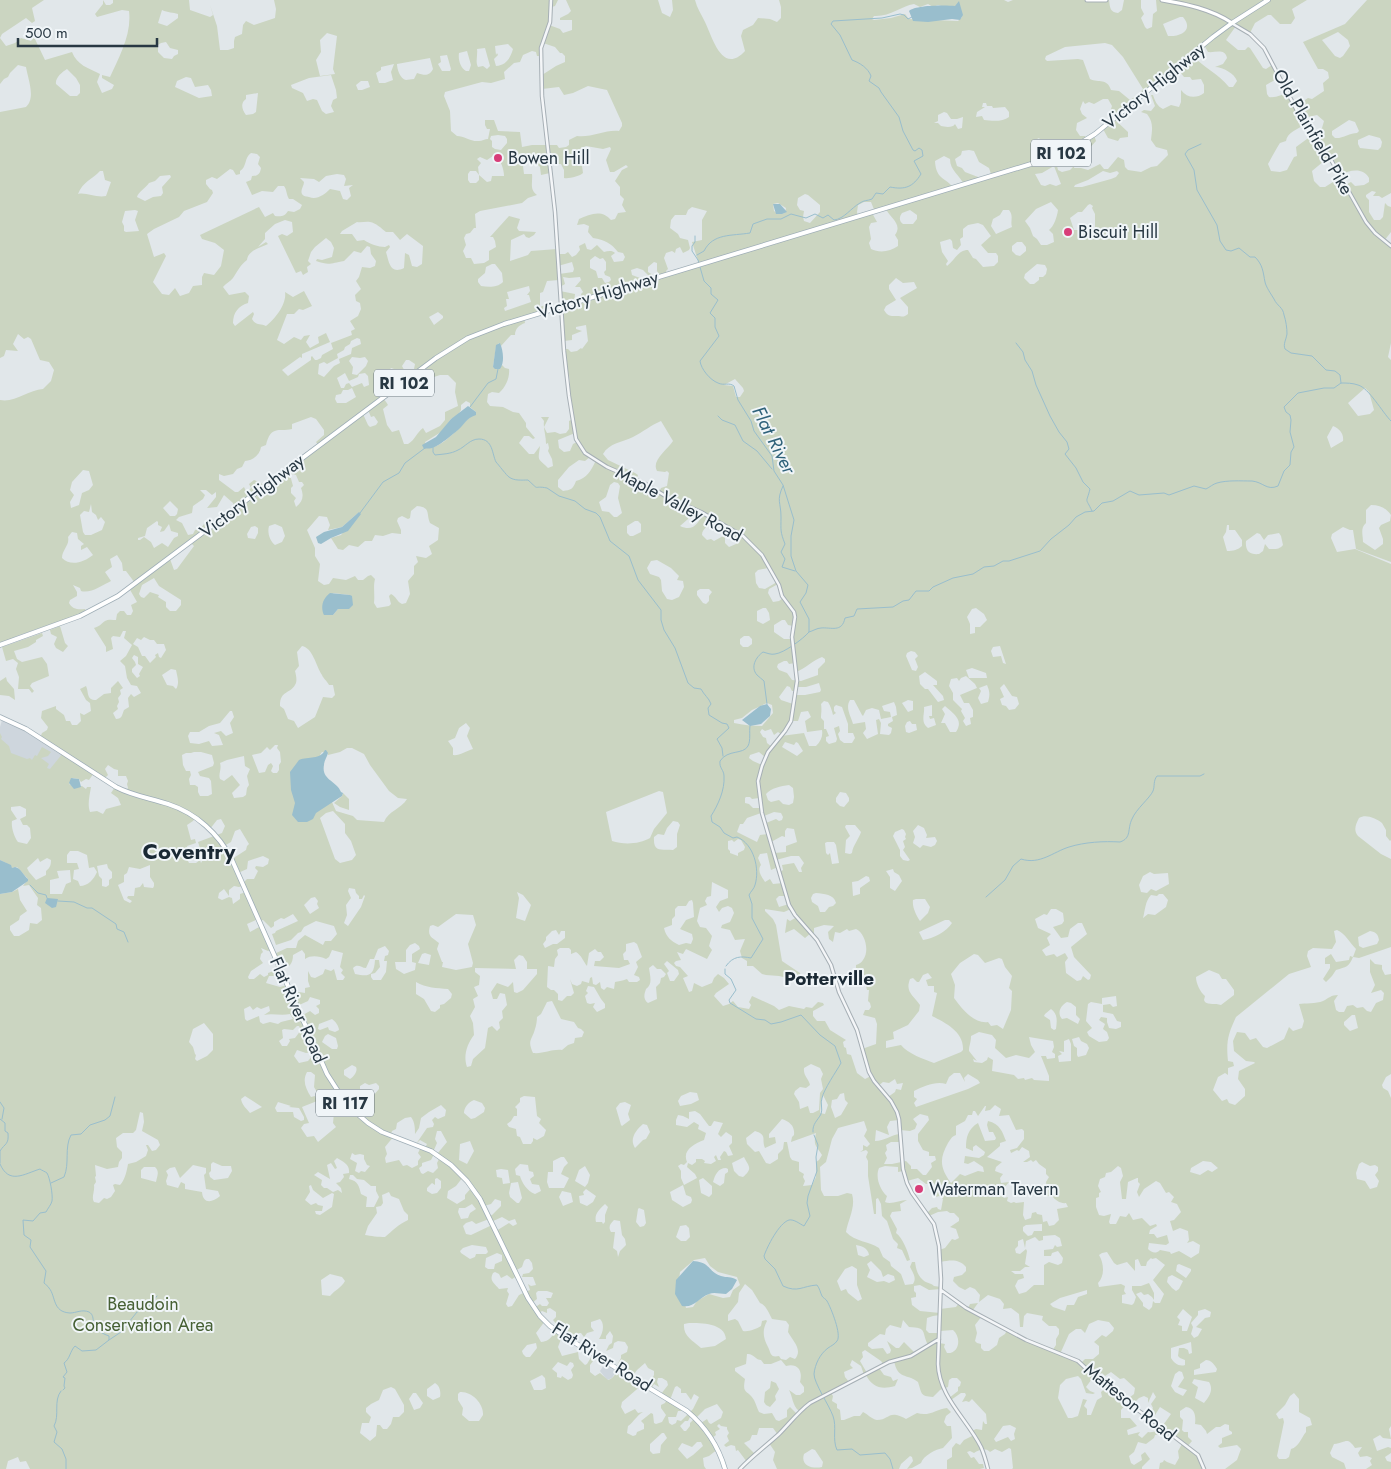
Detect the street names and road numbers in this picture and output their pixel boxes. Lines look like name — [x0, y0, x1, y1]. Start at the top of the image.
street label: Victory Highway — [1097, 36, 1211, 136]
street label: Old Plainfield Pike — [1266, 64, 1360, 200]
road number: RI 102 — [1031, 140, 1091, 167]
street label: Victory Highway — [534, 264, 662, 326]
road number: RI 102 — [374, 369, 434, 396]
street label: Victory Highway — [194, 448, 310, 544]
street label: Maple Valley Road — [611, 460, 747, 548]
street label: Flat River Road — [263, 953, 333, 1067]
road number: RI 117 — [316, 1090, 374, 1116]
street label: Flat River Road — [547, 1316, 657, 1398]
street label: Matteson Road — [1078, 1357, 1182, 1447]

